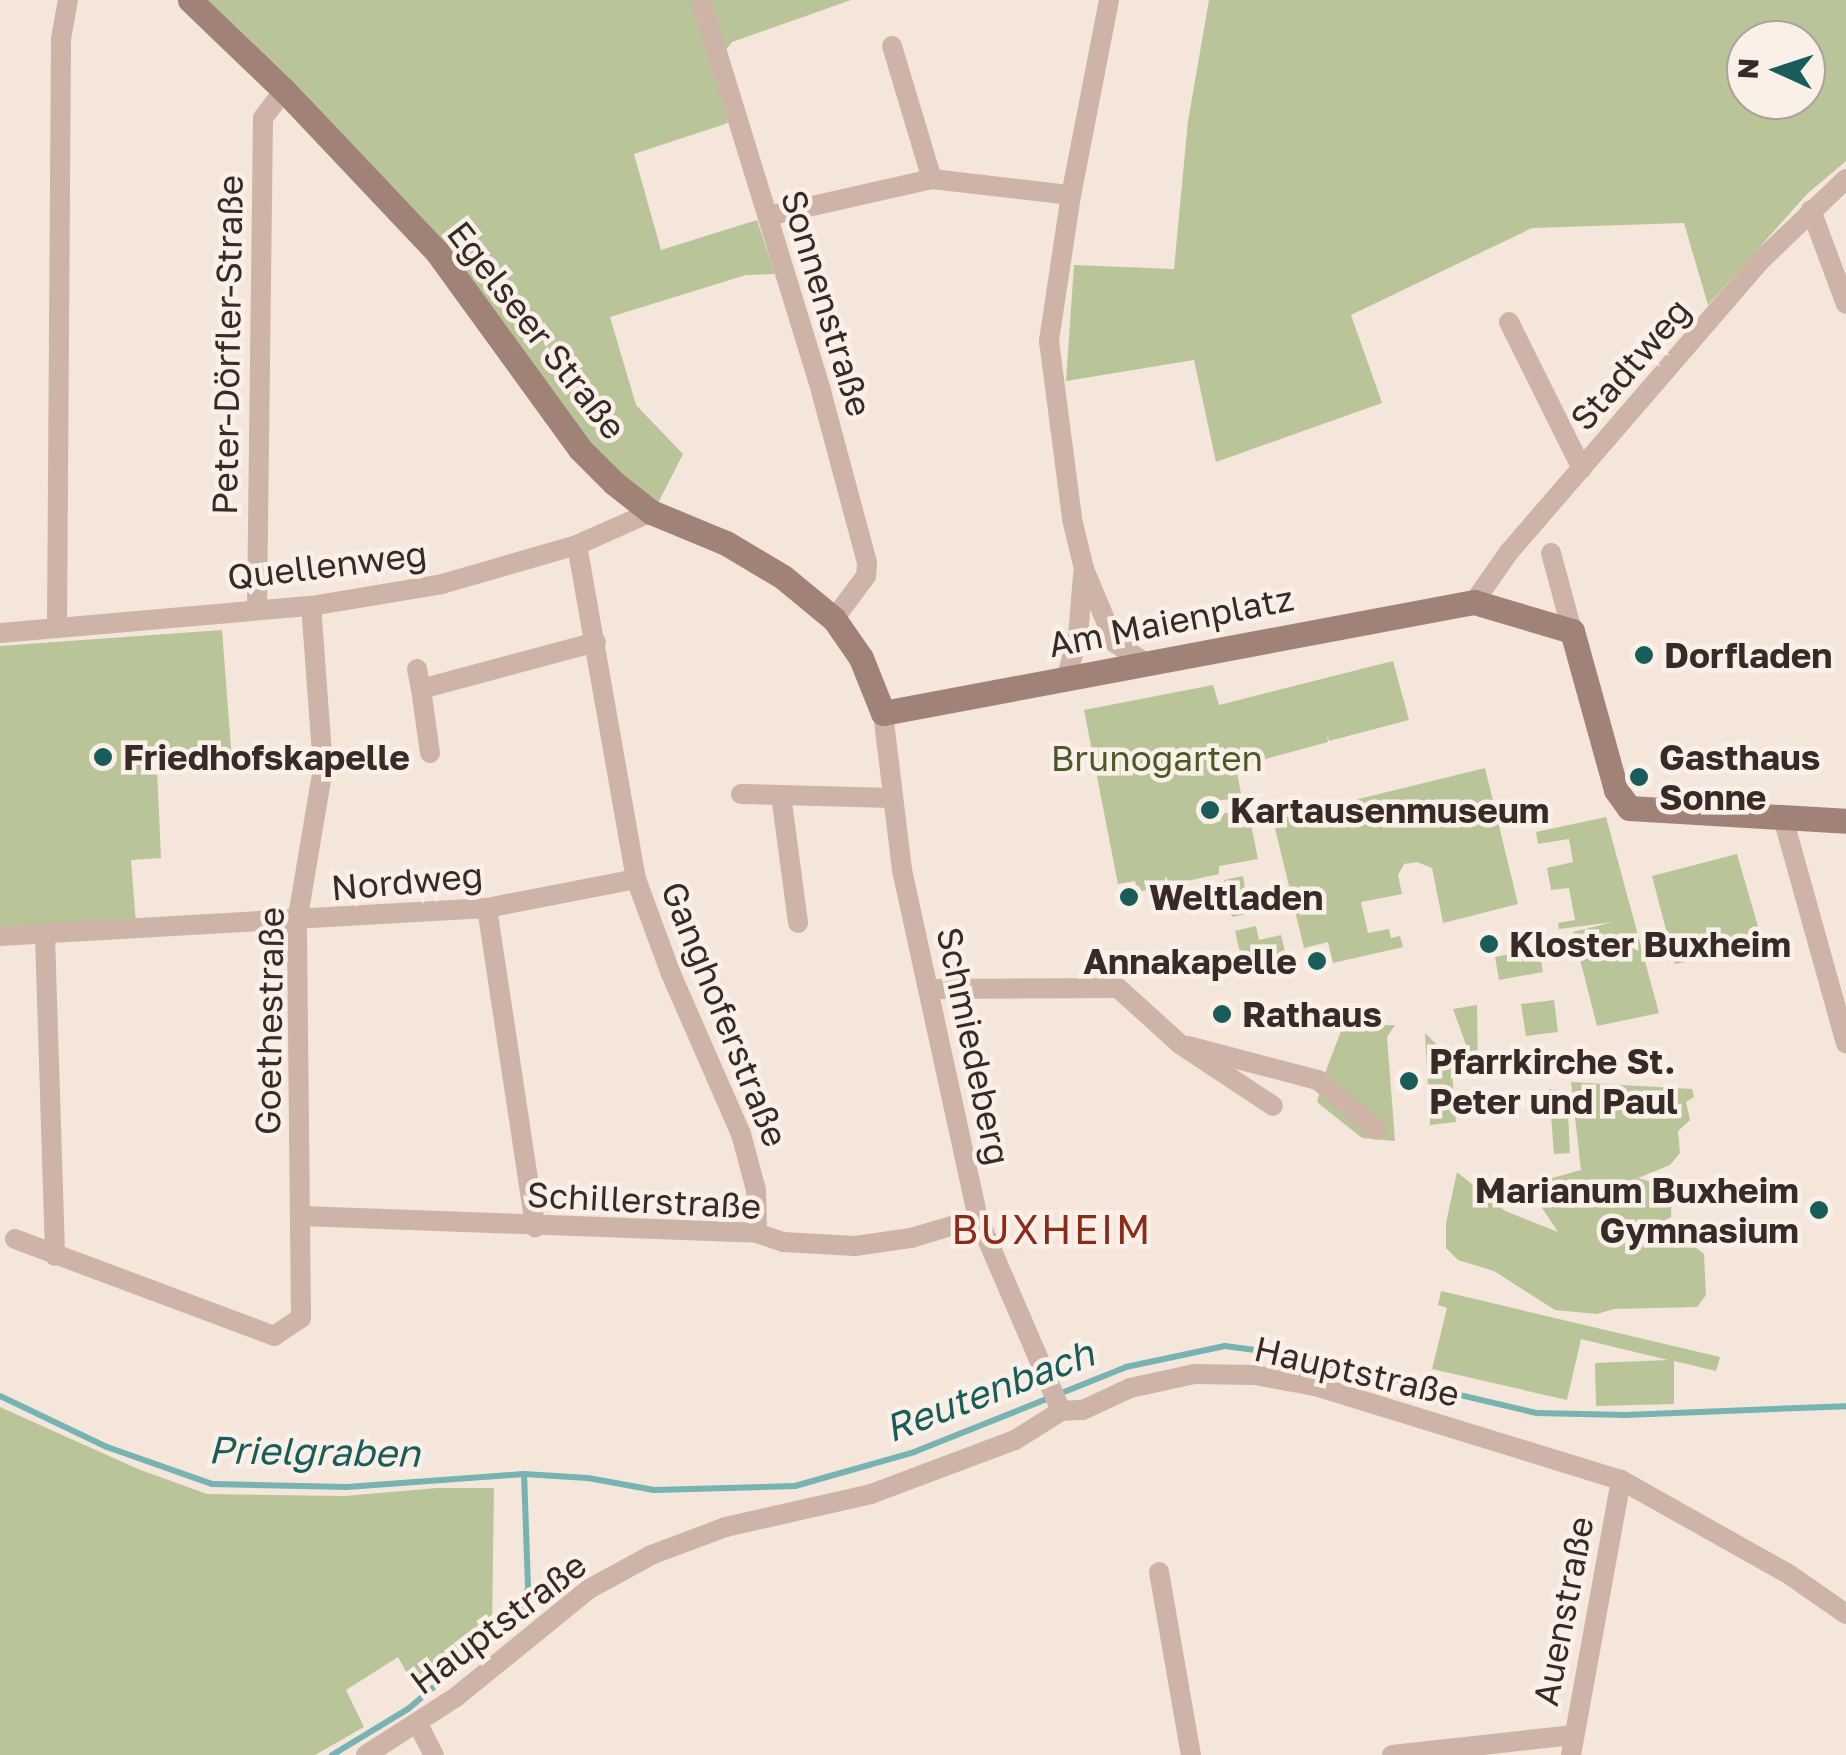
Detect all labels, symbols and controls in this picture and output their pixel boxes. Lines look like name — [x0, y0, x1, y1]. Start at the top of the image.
north arrow — [1726, 20, 1826, 120]
text: N — [1731, 57, 1765, 80]
street label: Peter-Dörfler-Straße — [203, 175, 251, 515]
street label: Sonnenstraße — [773, 185, 881, 421]
street label: Egelseer Straße — [439, 213, 635, 447]
street label: Stadtweg — [1561, 289, 1699, 439]
street label: Quellenweg — [225, 532, 429, 598]
street label: Am Maienplatz — [1045, 577, 1297, 665]
place label: Dorfladen — [1664, 634, 1833, 676]
marker: Dorfladen — [1633, 644, 1655, 666]
place label: Friedhofskapelle — [123, 736, 410, 778]
place label: Gasthaus Sonne — [1659, 736, 1820, 818]
park label: Brunogarten — [1051, 737, 1263, 779]
marker: Friedhofskapelle — [92, 746, 114, 768]
marker: Gasthaus Sonne — [1628, 766, 1650, 788]
place label: Kartausenmuseum — [1230, 789, 1549, 831]
marker: Kartausenmuseum — [1199, 799, 1221, 821]
street label: Nordweg — [329, 853, 485, 909]
street label: Ganghoferstraße — [653, 875, 797, 1153]
place label: Weltladen — [1149, 876, 1323, 918]
marker: Weltladen — [1118, 886, 1140, 908]
street label: Goethestraße — [246, 907, 292, 1135]
street label: Schmiedeberg — [928, 923, 1020, 1169]
place label: Kloster Buxheim — [1509, 923, 1791, 965]
marker: Kloster Buxheim — [1478, 933, 1500, 955]
place label: Annakapelle — [1083, 940, 1297, 982]
marker: Annakapelle — [1306, 950, 1328, 972]
place label: Rathaus — [1242, 993, 1382, 1035]
marker: Rathaus — [1211, 1003, 1233, 1025]
place label: Pfarrkirche St. Peter und Paul — [1429, 1040, 1678, 1122]
marker: Pfarrkirche St. Peter und Paul — [1398, 1070, 1420, 1092]
place label: Marianum Buxheim Gymnasium — [1475, 1169, 1799, 1251]
street label: Schillerstraße — [526, 1173, 762, 1227]
marker: Marianum Buxheim Gymnasium — [1808, 1199, 1830, 1221]
district label: BUXHEIM — [951, 1205, 1153, 1253]
street label: Hauptstraße — [1250, 1327, 1464, 1415]
water label: Reutenbach — [878, 1329, 1100, 1451]
water label: Prielgraben — [208, 1426, 420, 1476]
street label: Auenstraße — [1524, 1513, 1602, 1709]
street label: Hauptstraße — [402, 1543, 594, 1703]

